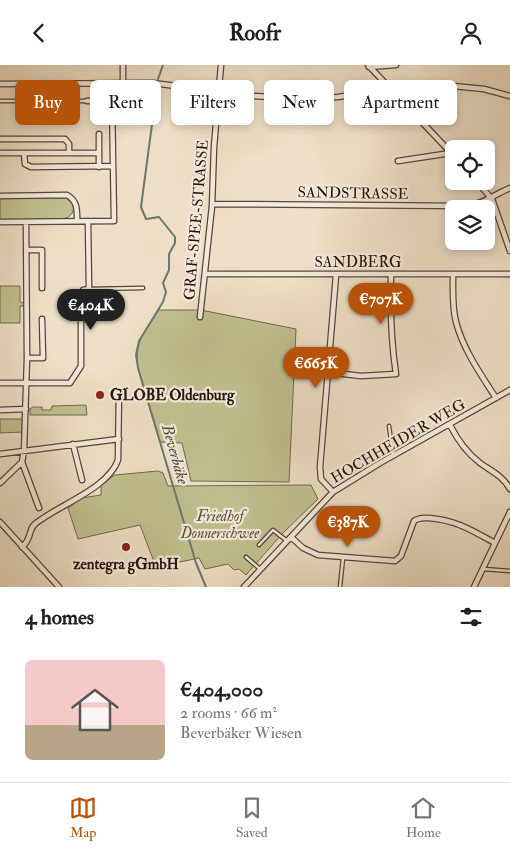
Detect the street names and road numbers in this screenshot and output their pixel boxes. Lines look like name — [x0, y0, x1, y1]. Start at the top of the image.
street label: GRAF-SPEE-STRASSE — [180, 139, 213, 301]
street label: SANDSTRASSE — [297, 183, 409, 204]
street label: SANDBERG — [315, 253, 402, 272]
street label: HOCHHEIDER WEG — [328, 395, 469, 488]

